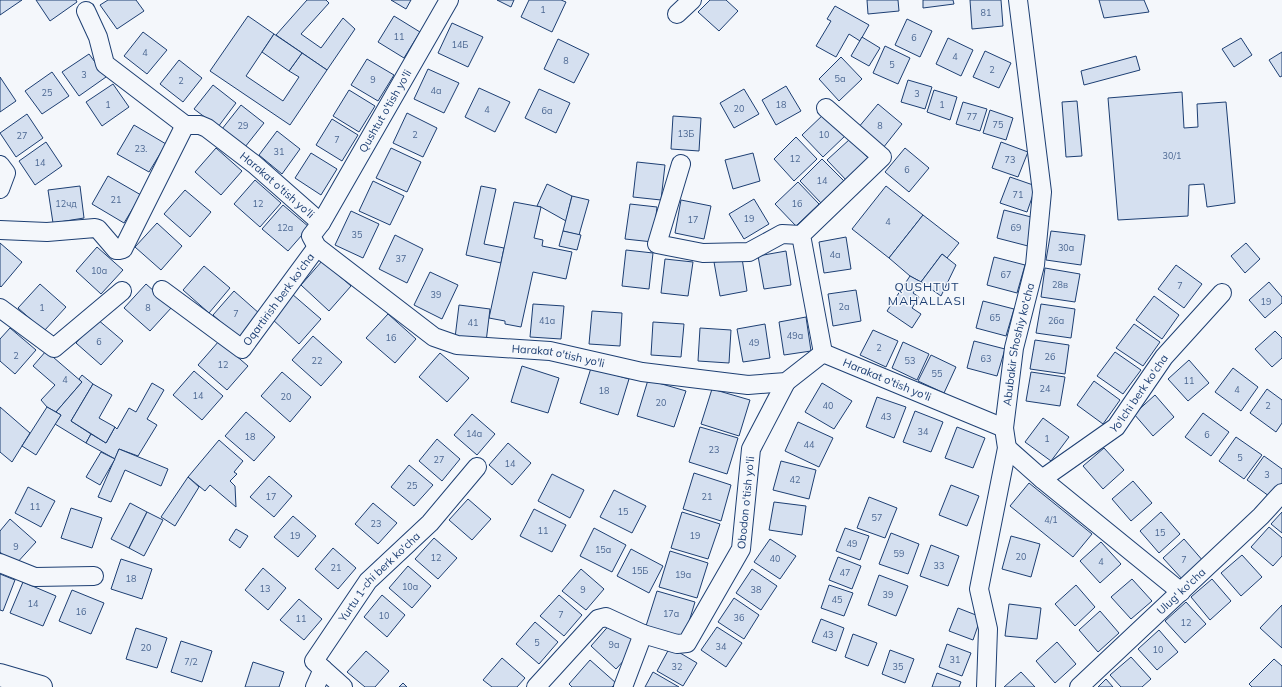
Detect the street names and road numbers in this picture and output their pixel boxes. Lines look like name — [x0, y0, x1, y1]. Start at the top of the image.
street label: Qushtut o'tish yo'li — [356, 67, 414, 155]
street label: Harakat o'tish yo'li — [237, 149, 317, 221]
street label: Oqartirish berk ko'cha — [240, 250, 317, 349]
street label: Abubakir Shoshiy ko'cha — [1000, 281, 1037, 407]
street label: Harakat o'tish yo'li — [511, 342, 606, 370]
street label: Yo'lchi berk ko'cha — [1107, 351, 1171, 437]
street label: Harakat o'tish yo'li — [841, 355, 933, 404]
street label: Obodon o'tish yo'li — [734, 456, 757, 550]
street label: Yurtu 1-chi berk ko'cha — [335, 529, 423, 625]
street label: Ulug' ko'cha — [1154, 565, 1208, 617]

